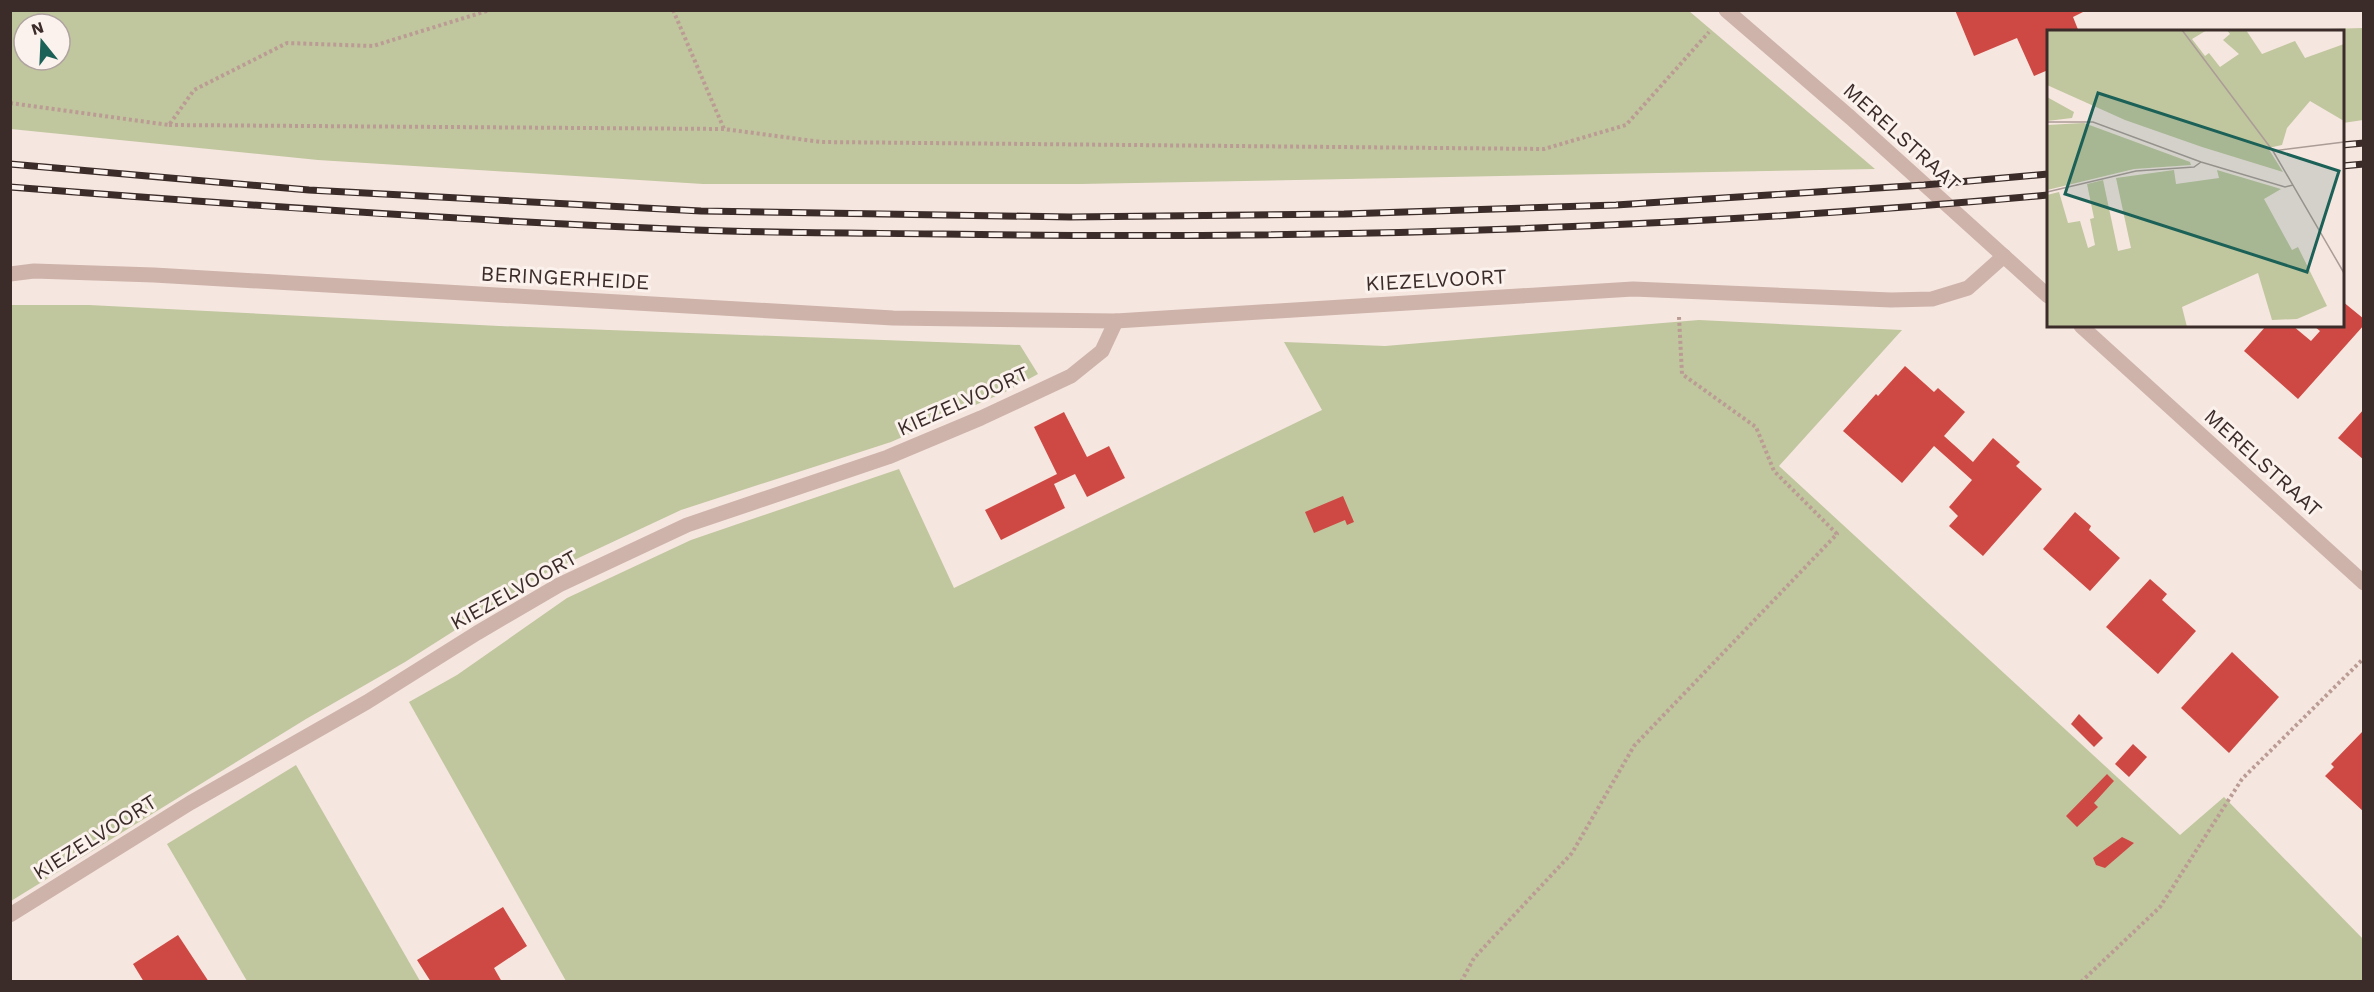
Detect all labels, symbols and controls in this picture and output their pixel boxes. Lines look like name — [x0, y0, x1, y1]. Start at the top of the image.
north arrow — [12, 12, 72, 72]
text: N — [29, 17, 46, 39]
inset map — [2047, 30, 2344, 327]
street label: MERELSTRAAT — [1839, 77, 1966, 196]
street label: BERINGERHEIDE — [480, 261, 650, 294]
street label: KIEZELVOORT — [1365, 263, 1507, 296]
street label: KIEZELVOORT — [893, 360, 1033, 441]
street label: MERELSTRAAT — [2200, 403, 2327, 522]
street label: KIEZELVOORT — [446, 544, 582, 635]
street label: KIEZELVOORT — [28, 788, 162, 885]

